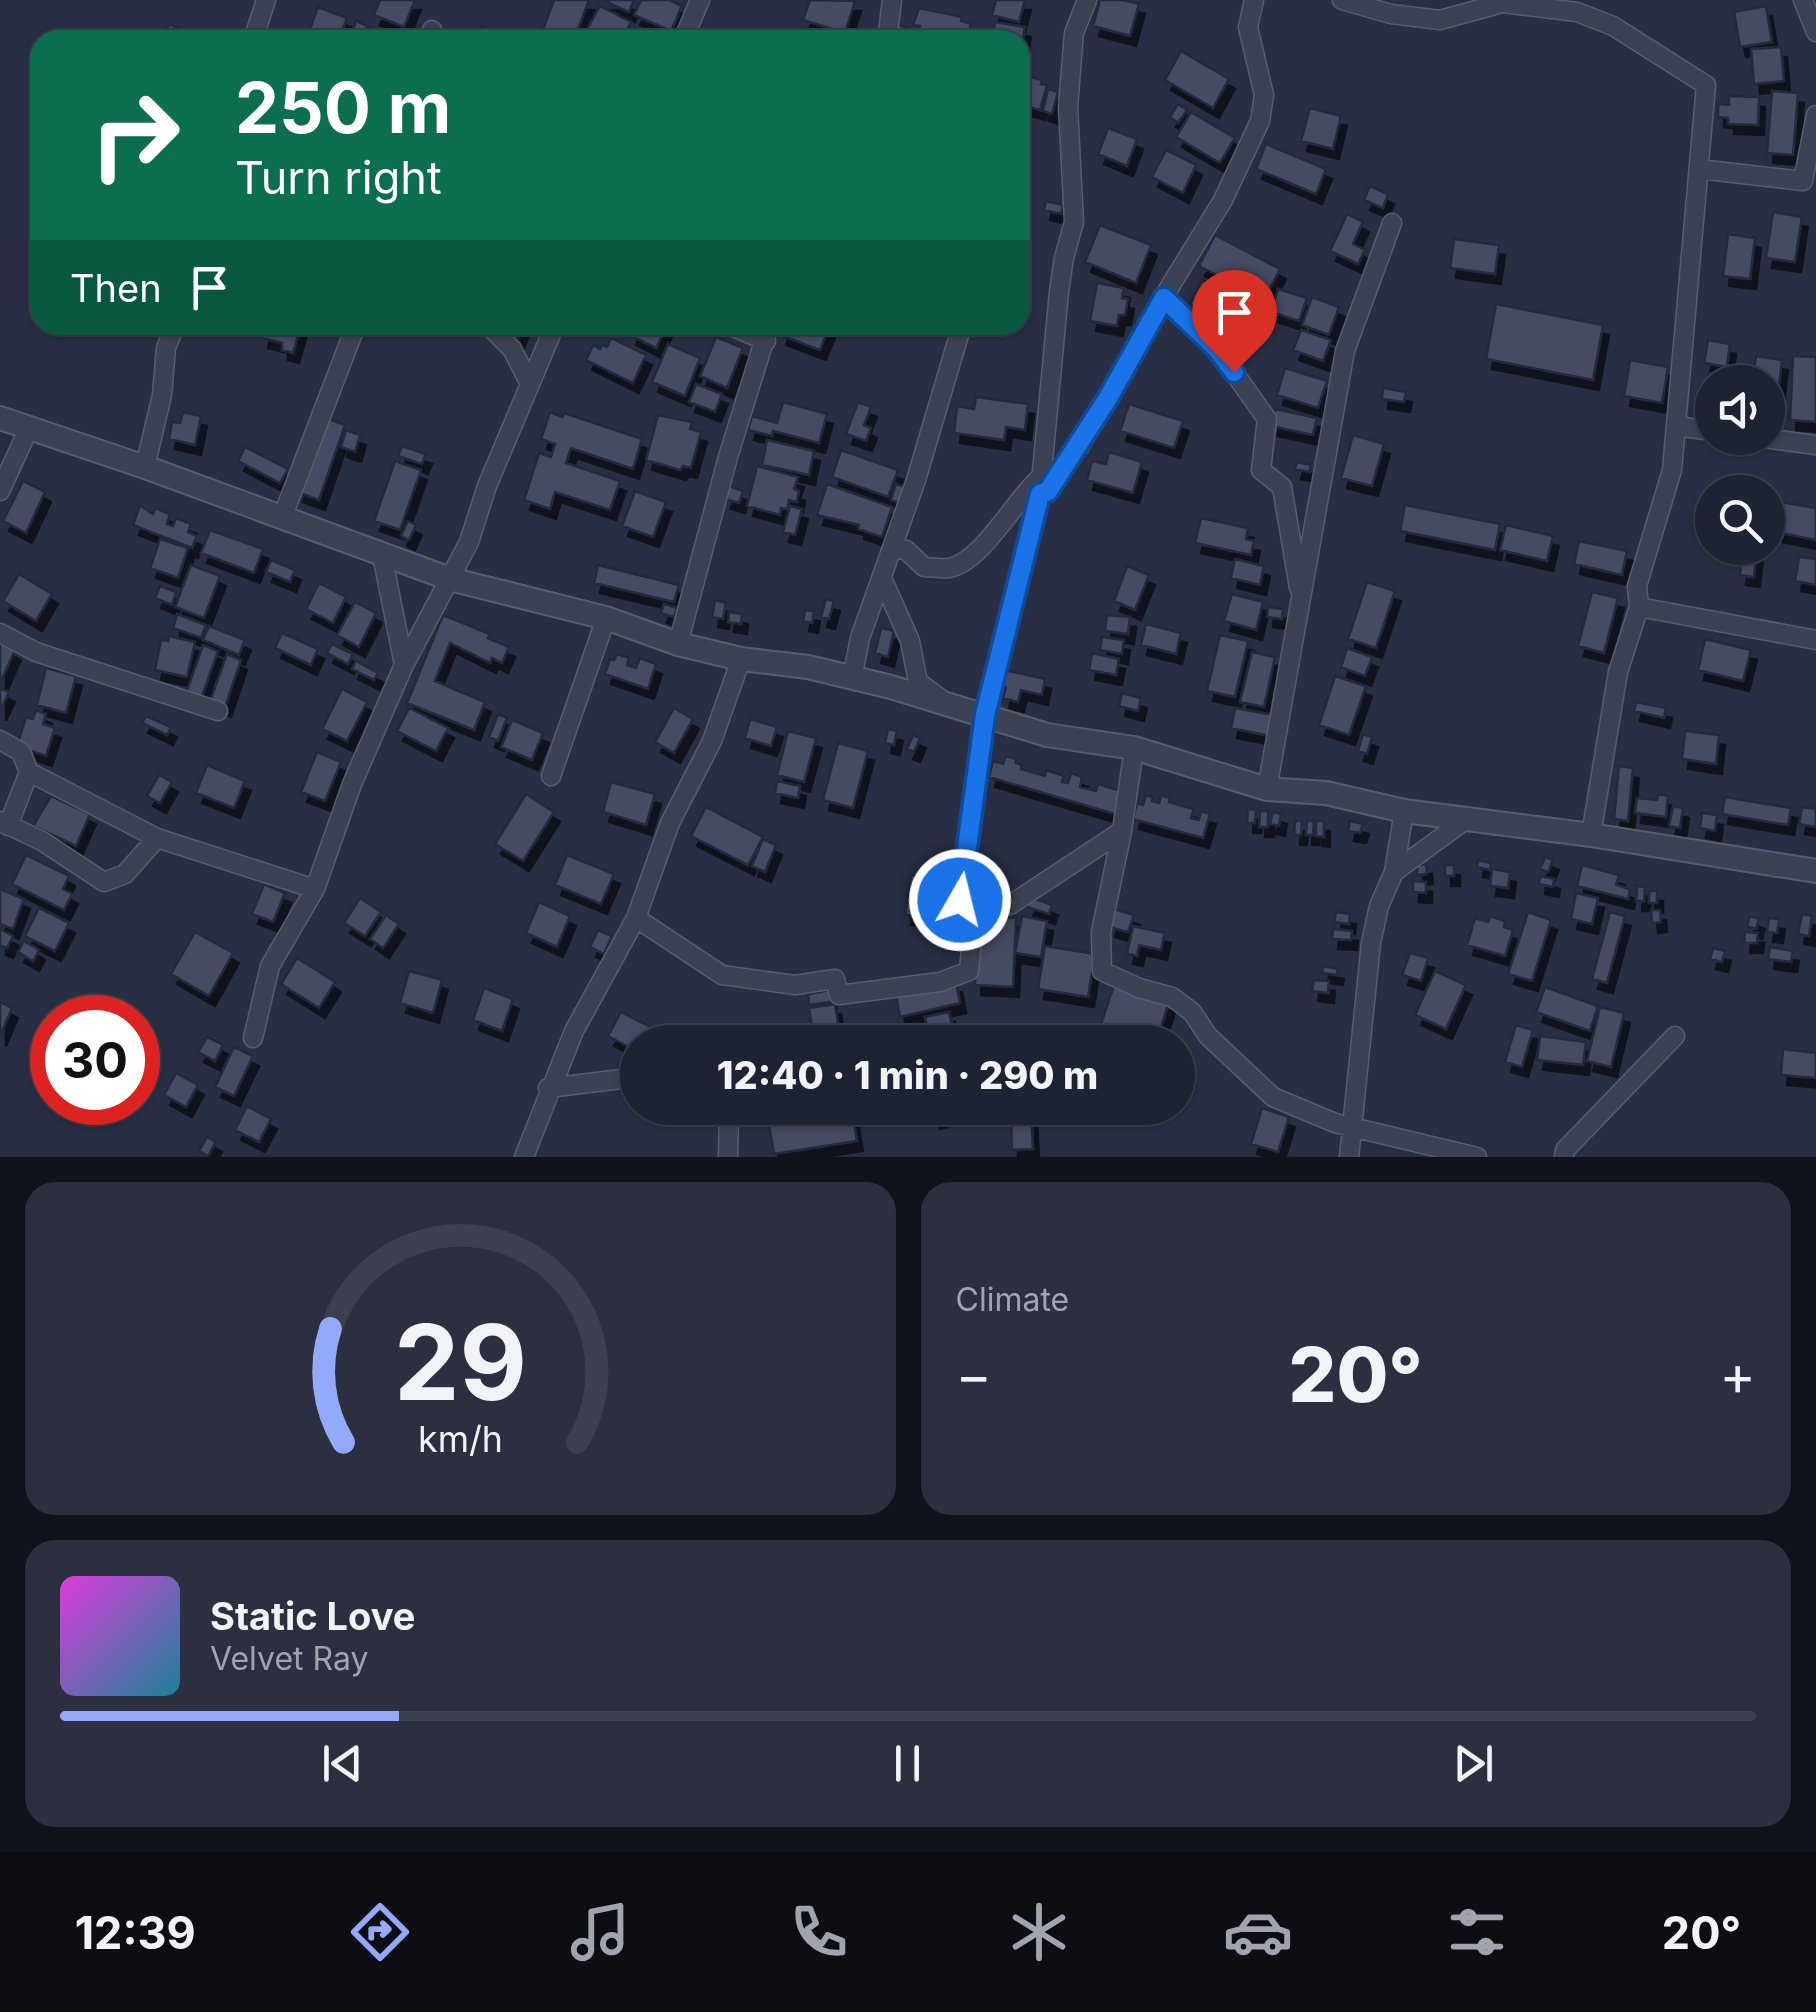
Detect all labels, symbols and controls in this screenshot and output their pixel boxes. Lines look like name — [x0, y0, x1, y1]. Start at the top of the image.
text: 250 m — [235, 65, 452, 150]
icon: right — [70, 70, 200, 200]
text: Turn right — [235, 150, 442, 205]
icon: arrive — [182, 260, 237, 315]
text: Then — [70, 265, 162, 311]
pin — [1192, 270, 1277, 373]
icon: arrive — [1207, 285, 1262, 340]
map controls — [1695, 365, 1785, 565]
button: sound — [1695, 365, 1785, 455]
button: search — [1695, 475, 1785, 565]
position arrow — [908, 848, 1012, 952]
speed limit sign: 30 — [30, 995, 160, 1125]
text: 12:40 · 1 min · 290 m — [717, 1052, 1098, 1098]
text: Climate — [956, 1280, 1069, 1319]
text: 29 — [394, 1299, 527, 1425]
text: 20° — [1289, 1329, 1423, 1420]
text: − — [956, 1342, 992, 1408]
text: + — [1720, 1342, 1756, 1408]
text: km/h — [418, 1417, 503, 1461]
text: Static Love — [210, 1593, 415, 1639]
text: Velvet Ray — [210, 1639, 368, 1678]
icon: previous — [315, 1736, 370, 1791]
icon: pause — [880, 1736, 935, 1791]
icon: next — [1446, 1736, 1501, 1791]
icon: directions — [345, 1897, 415, 1967]
icon: music — [565, 1897, 635, 1967]
icon: phone — [784, 1897, 854, 1967]
icon: climate — [1004, 1897, 1074, 1967]
icon: car — [1223, 1897, 1293, 1967]
icon: filters — [1442, 1897, 1512, 1967]
text: 12:39 — [75, 1905, 196, 1960]
text: 20° — [1662, 1905, 1741, 1960]

